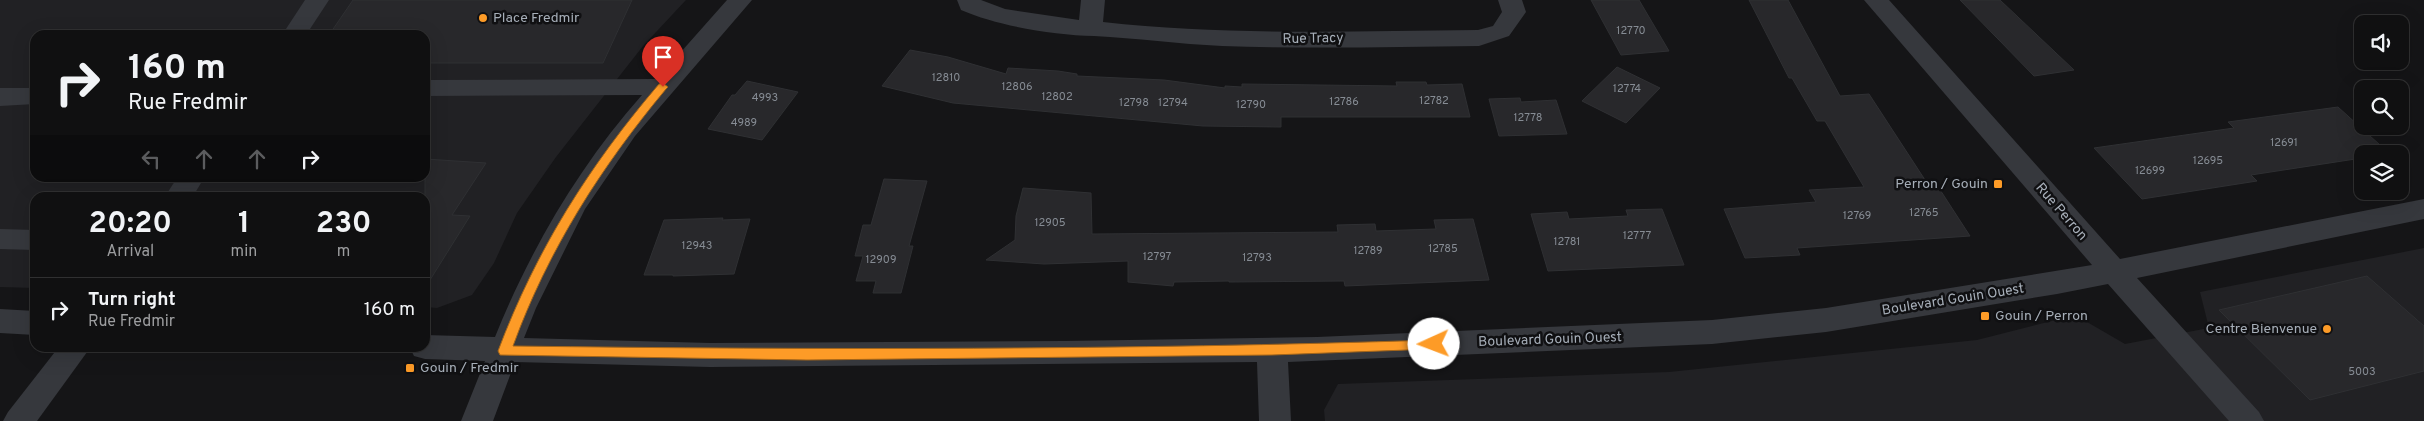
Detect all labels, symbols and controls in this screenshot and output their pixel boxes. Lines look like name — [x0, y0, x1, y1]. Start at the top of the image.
place label: Place Fredmir — [493, 10, 580, 27]
marker: Place Fredmir — [477, 12, 489, 24]
map controls — [2354, 15, 2409, 200]
button: sound — [2354, 15, 2409, 70]
house number: 12770 — [1616, 24, 1646, 38]
street label: Rue Tracy — [1282, 30, 1344, 48]
pin — [642, 36, 684, 87]
icon: arrive — [649, 43, 677, 71]
text: 160 m — [128, 47, 226, 91]
icon: right — [45, 50, 110, 115]
house number: 12810 — [932, 71, 960, 85]
house number: 12806 — [1001, 80, 1033, 94]
button: search — [2354, 80, 2409, 135]
house number: 12774 — [1613, 82, 1641, 96]
text: Rue Fredmir — [128, 90, 248, 117]
house number: 12802 — [1041, 90, 1073, 104]
house number: 4993 — [752, 91, 778, 105]
house number: 12782 — [1419, 94, 1449, 108]
house number: 12786 — [1329, 95, 1359, 109]
house number: 12798 — [1119, 96, 1149, 110]
house number: 12794 — [1158, 96, 1188, 110]
house number: 12790 — [1236, 98, 1266, 112]
house number: 12778 — [1514, 111, 1543, 125]
house number: 4989 — [731, 116, 757, 130]
house number: 12691 — [2270, 136, 2298, 150]
icon: left — [137, 145, 165, 173]
icon: ahead — [190, 145, 218, 173]
icon: ahead — [243, 145, 271, 173]
icon: right — [296, 145, 324, 173]
button: layers — [2354, 145, 2409, 200]
house number: 12695 — [2193, 154, 2223, 168]
house number: 12699 — [2135, 164, 2165, 178]
place label: Perron / Gouin — [1895, 176, 1988, 193]
marker: Perron / Gouin — [1992, 178, 2004, 190]
street label: Rue Perron — [2031, 180, 2091, 244]
text: 20:20 — [89, 206, 172, 243]
text: 1 — [238, 206, 250, 243]
text: 230 — [316, 206, 371, 243]
house number: 12765 — [1909, 206, 1939, 220]
house number: 12769 — [1843, 209, 1871, 223]
house number: 12905 — [1034, 216, 1066, 230]
house number: 12777 — [1623, 229, 1652, 243]
house number: 12781 — [1554, 235, 1580, 249]
house number: 12943 — [682, 239, 712, 253]
text: Arrival — [106, 242, 154, 262]
text: min — [231, 242, 257, 262]
text: m — [337, 242, 350, 262]
house number: 12785 — [1428, 242, 1458, 256]
house number: 12789 — [1353, 244, 1383, 258]
house number: 12797 — [1143, 250, 1171, 264]
house number: 12793 — [1242, 251, 1272, 265]
house number: 12909 — [866, 253, 896, 267]
street label: Boulevard Gouin Ouest — [1881, 280, 2025, 320]
text: Turn right — [88, 288, 176, 312]
icon: right — [45, 296, 73, 324]
text: 160 m — [364, 298, 415, 322]
place label: Gouin / Perron — [1995, 308, 2088, 325]
marker: Gouin / Perron — [1979, 310, 1991, 322]
text: Rue Fredmir — [88, 312, 175, 332]
position arrow — [1407, 317, 1459, 369]
place label: Centre Bienvenue — [2206, 321, 2317, 338]
marker: Centre Bienvenue — [2321, 323, 2333, 335]
street label: Boulevard Gouin Ouest — [1478, 329, 1622, 351]
place label: Gouin / Fredmir — [420, 360, 519, 377]
marker: Gouin / Fredmir — [404, 362, 416, 374]
house number: 5003 — [2348, 365, 2376, 379]

